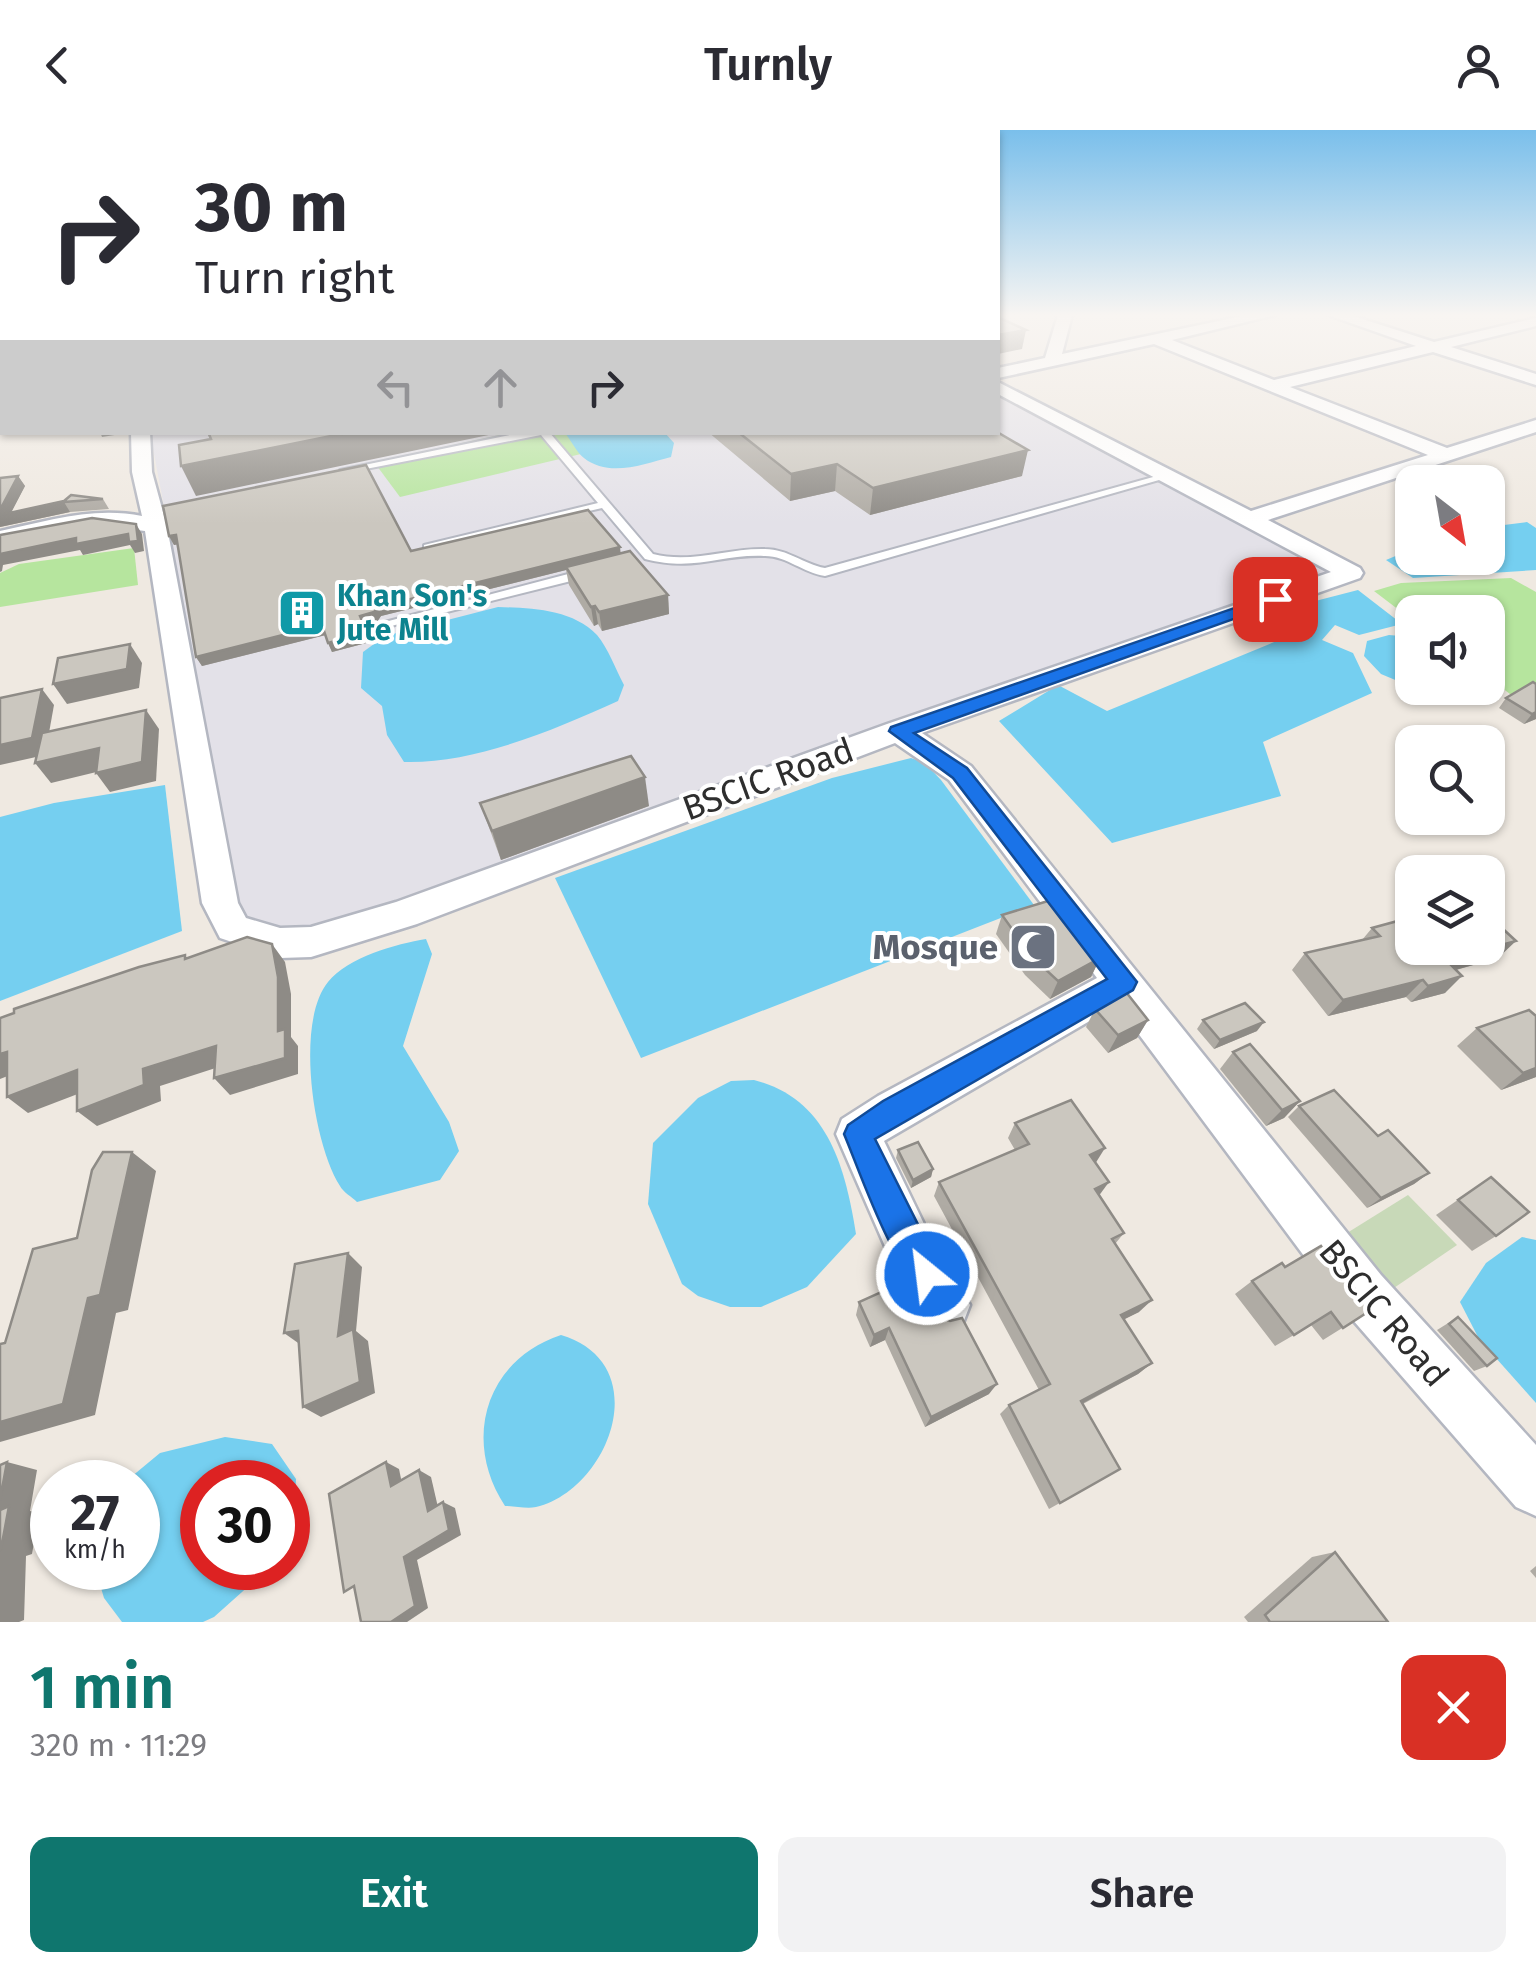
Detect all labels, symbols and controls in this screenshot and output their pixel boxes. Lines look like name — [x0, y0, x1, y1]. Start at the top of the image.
icon: back — [30, 38, 85, 93]
text: Turnly — [704, 38, 832, 92]
icon: person — [1451, 38, 1506, 93]
text: 30 m — [195, 166, 348, 250]
icon: right — [30, 170, 160, 300]
text: Turn right — [195, 251, 394, 305]
icon: left — [368, 360, 423, 415]
icon: ahead — [473, 360, 528, 415]
icon: right — [578, 360, 633, 415]
north arrow — [1395, 465, 1505, 575]
map controls — [1395, 465, 1505, 965]
pin — [1233, 557, 1318, 642]
icon: arrive — [1248, 572, 1303, 627]
place label: Khan Son's Jute Mill — [336, 578, 487, 648]
building icon: Khan Son's Jute Mill — [276, 587, 328, 639]
button: sound — [1395, 595, 1505, 705]
button: search — [1395, 725, 1505, 835]
street label: BSCIC Road — [677, 729, 859, 829]
button: layers — [1395, 855, 1505, 965]
mosque icon: Mosque — [1007, 921, 1059, 973]
place label: Mosque — [873, 926, 998, 968]
position arrow — [875, 1222, 979, 1326]
street label: BSCIC Road — [1310, 1231, 1458, 1395]
speed limit sign: 30 — [180, 1460, 310, 1590]
text: 27 — [71, 1483, 119, 1543]
text: km/h — [64, 1535, 126, 1565]
text: 1 min — [30, 1652, 175, 1724]
button: close — [1401, 1655, 1506, 1760]
text: 320 m · 11:29 — [30, 1726, 207, 1764]
button: Exit — [30, 1837, 758, 1952]
button: Share — [778, 1837, 1506, 1952]

